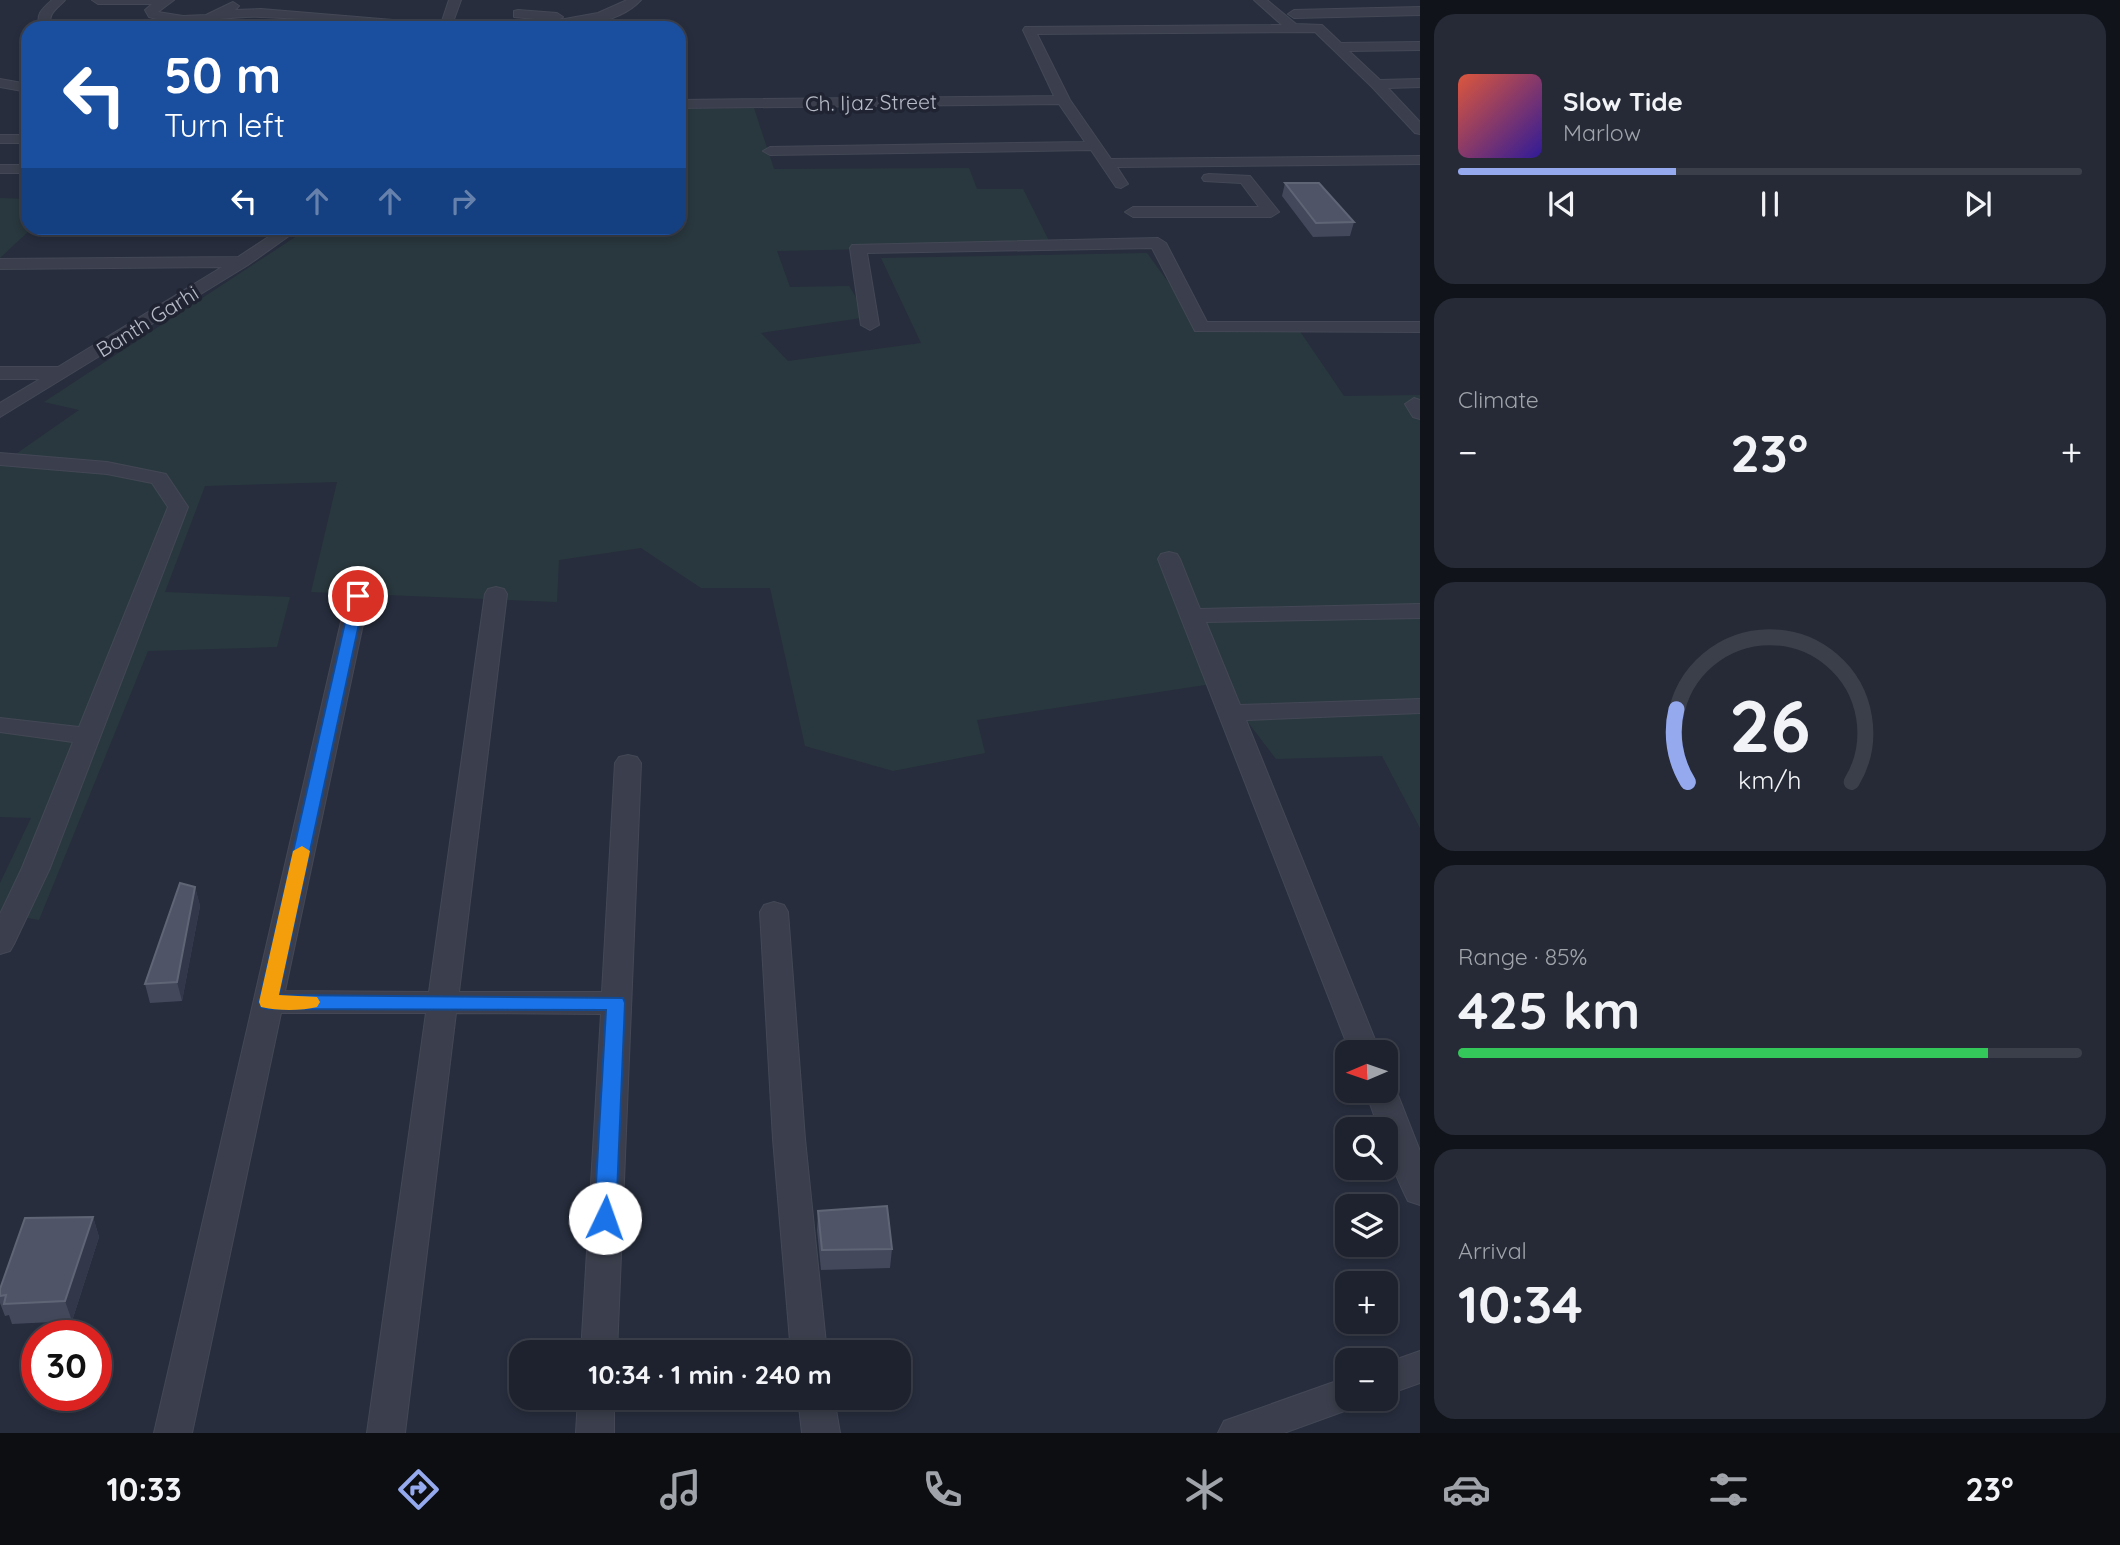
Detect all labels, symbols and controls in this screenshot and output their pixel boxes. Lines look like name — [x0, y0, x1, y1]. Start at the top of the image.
text: 50 m — [164, 44, 281, 105]
icon: left — [49, 49, 140, 140]
text: Slow Tide — [1563, 85, 1683, 118]
street label: Ch. Ijaz Street — [805, 88, 937, 116]
text: Turn left — [164, 105, 285, 145]
text: Marlow — [1563, 118, 1641, 147]
icon: left — [225, 182, 263, 220]
icon: ahead — [298, 182, 336, 220]
icon: ahead — [371, 182, 409, 220]
icon: right — [444, 182, 482, 220]
icon: previous — [1543, 185, 1581, 223]
icon: pause — [1751, 185, 1789, 223]
icon: next — [1959, 185, 1997, 223]
street label: Banth Garhi — [91, 279, 203, 363]
text: Climate — [1458, 385, 1539, 414]
text: 23° — [1730, 420, 1808, 485]
text: − — [1458, 428, 1478, 476]
text: + — [2061, 428, 2082, 476]
pin — [328, 566, 388, 626]
icon: arrive — [339, 577, 377, 615]
text: 26 — [1729, 680, 1811, 771]
text: km/h — [1738, 764, 1802, 795]
text: Range · 85% — [1458, 942, 1587, 971]
text: 425 km — [1458, 977, 1640, 1042]
north arrow — [1335, 1040, 1398, 1102]
map controls — [1335, 1040, 1398, 1411]
button: search — [1335, 1117, 1398, 1180]
position arrow — [568, 1181, 642, 1255]
button: layers — [1335, 1194, 1398, 1257]
text: Arrival — [1458, 1236, 1527, 1265]
button: + — [1335, 1271, 1398, 1334]
text: 10:34 — [1458, 1271, 1583, 1336]
speed limit sign: 30 — [21, 1320, 112, 1411]
button: − — [1335, 1348, 1398, 1411]
text: 10:34 · 1 min · 240 m — [588, 1358, 832, 1391]
icon: directions — [394, 1465, 443, 1514]
icon: music — [656, 1465, 705, 1514]
icon: phone — [918, 1465, 967, 1514]
icon: climate — [1180, 1465, 1229, 1514]
icon: car — [1442, 1465, 1491, 1514]
icon: filters — [1704, 1465, 1753, 1514]
text: 10:33 — [106, 1469, 182, 1509]
text: 23° — [1966, 1469, 2014, 1509]

